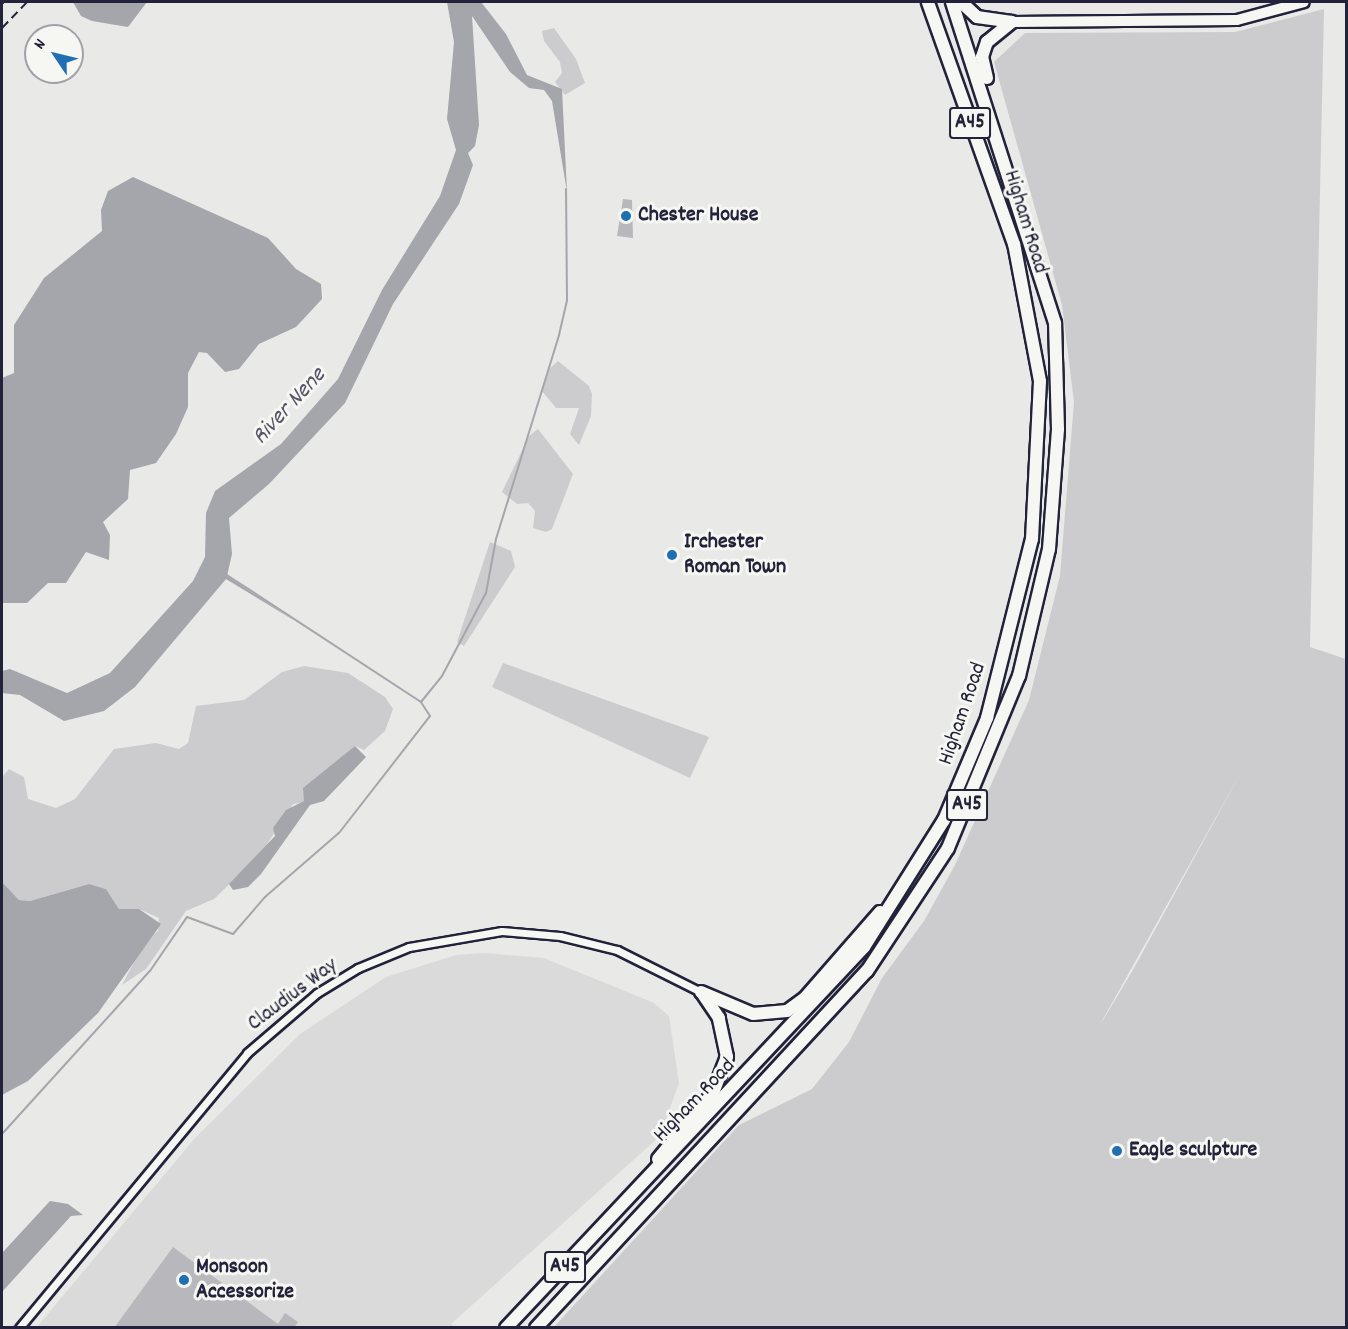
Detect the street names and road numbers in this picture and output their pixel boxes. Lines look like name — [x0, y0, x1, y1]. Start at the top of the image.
road number: A45 — [949, 105, 991, 141]
street label: Higham Road — [997, 167, 1053, 277]
street label: Higham Road — [933, 659, 993, 769]
road number: A45 — [946, 787, 988, 823]
street label: Claudius Way — [243, 953, 343, 1037]
street label: Higham Road — [648, 1053, 742, 1149]
road number: A45 — [544, 1249, 586, 1285]

